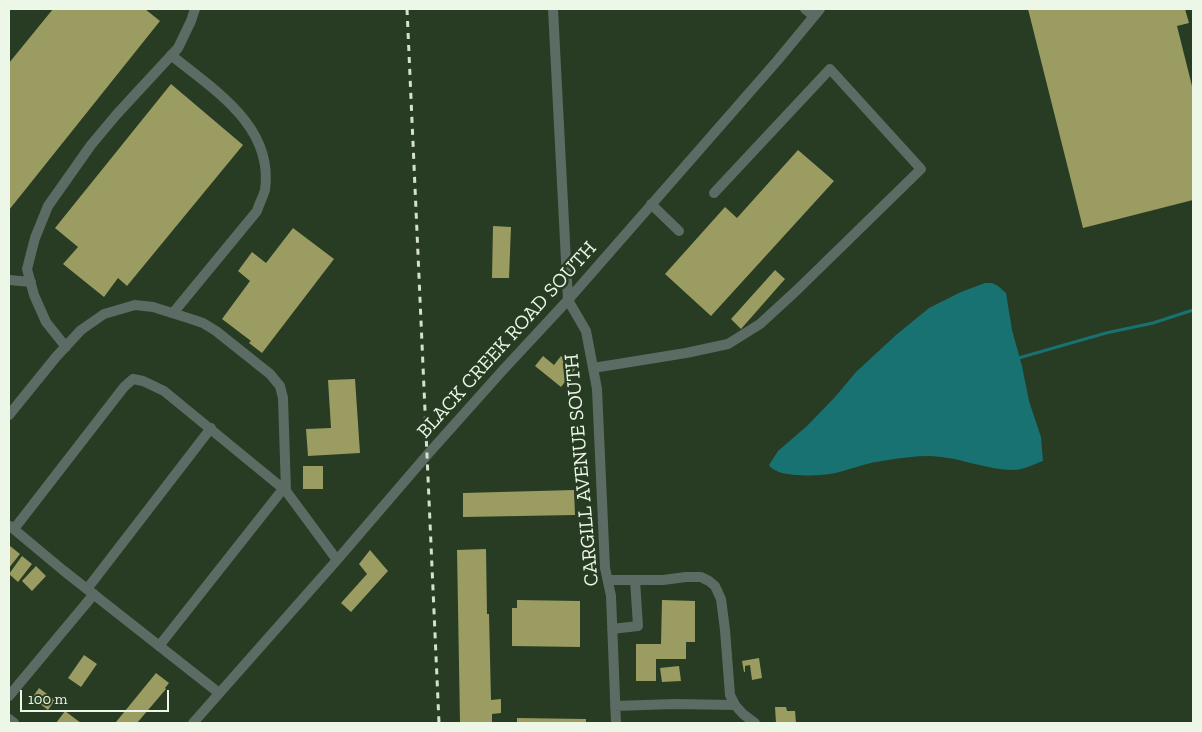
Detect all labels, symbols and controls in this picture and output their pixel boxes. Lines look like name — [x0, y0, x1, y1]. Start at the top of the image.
street label: BLACK CREEK ROAD SOUTH — [412, 237, 602, 443]
street label: CARGILL AVENUE SOUTH — [560, 353, 604, 587]
scale bar — [22, 680, 171, 712]
text: 100 m — [28, 690, 67, 708]

